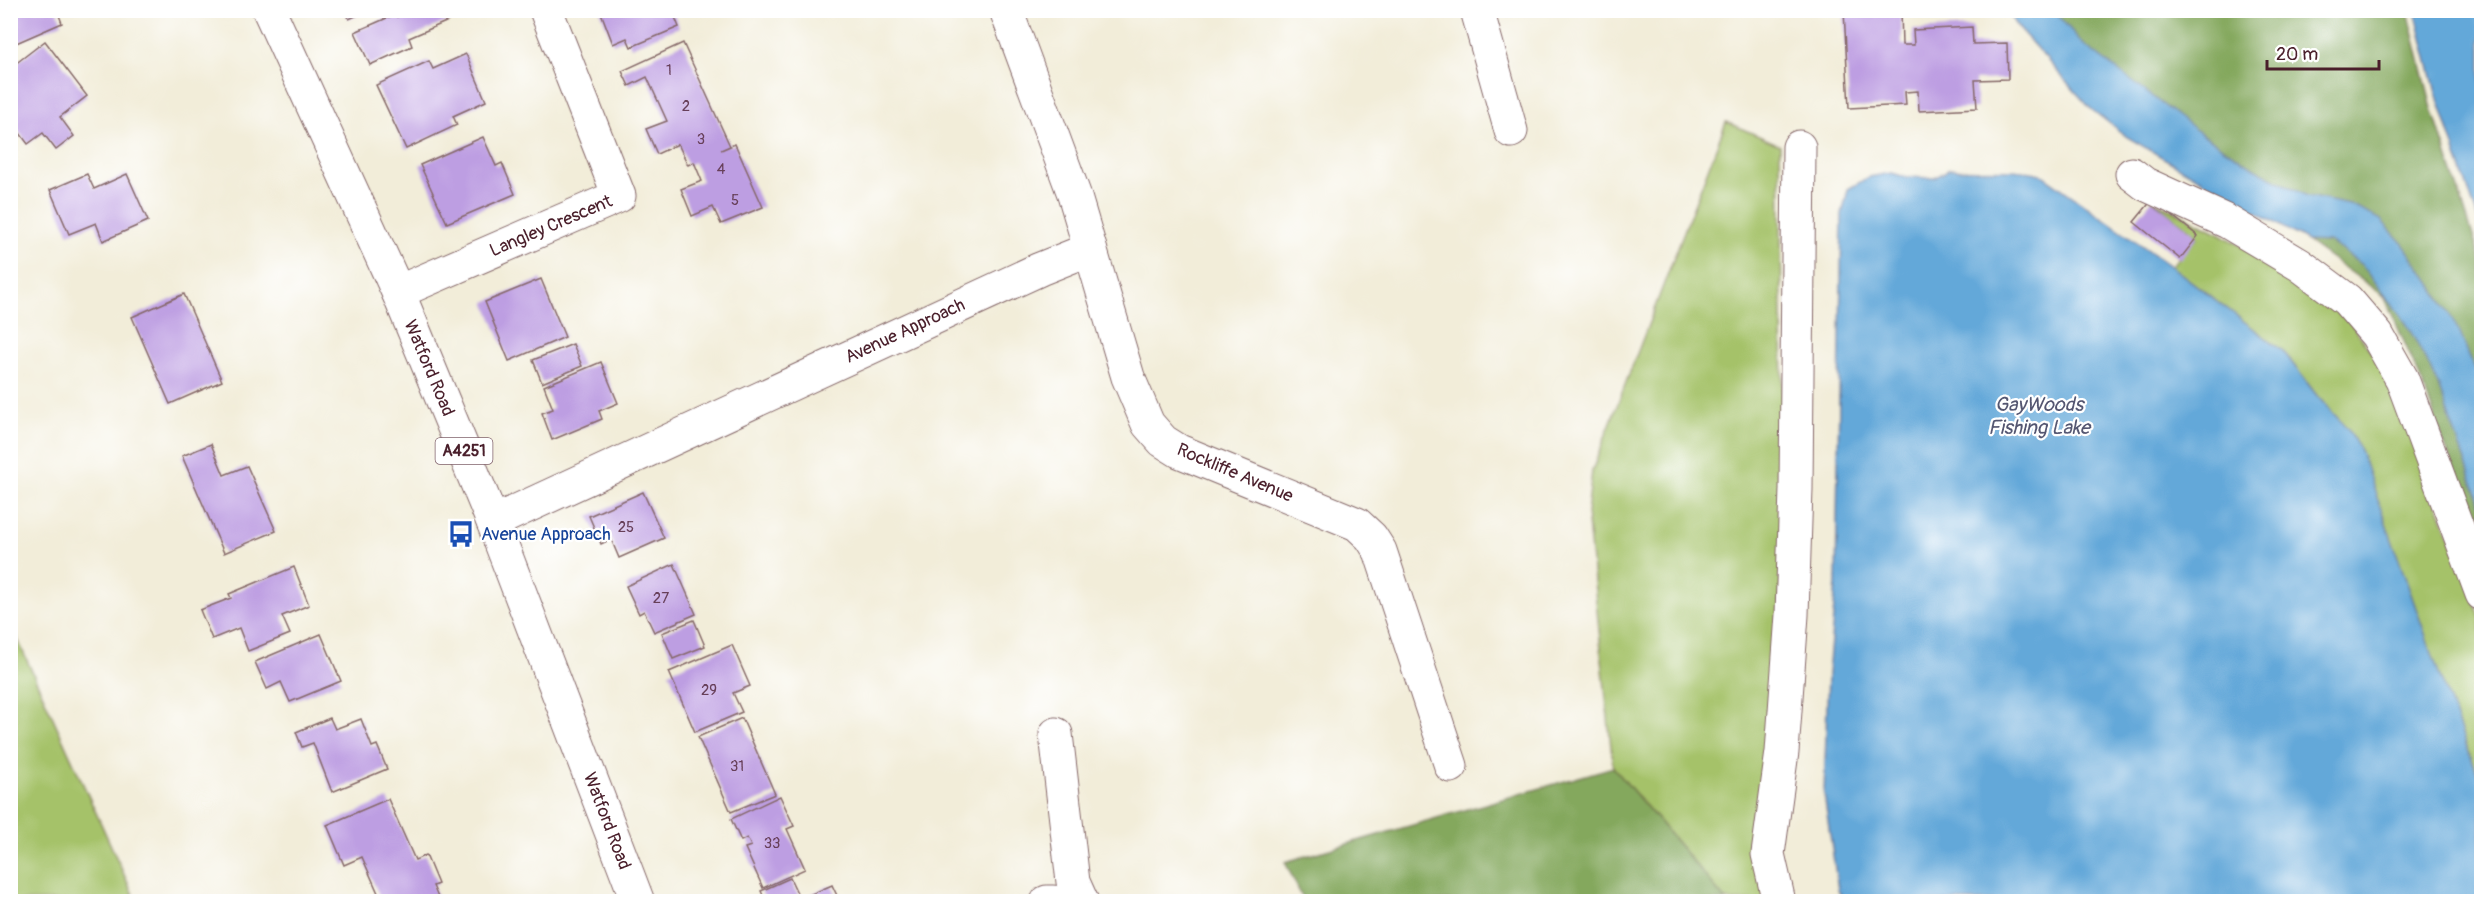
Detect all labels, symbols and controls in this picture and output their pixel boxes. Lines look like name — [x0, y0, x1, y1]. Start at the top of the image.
scale bar — [2267, 33, 2380, 71]
text: 20 m — [2276, 43, 2318, 66]
house number: 1 — [666, 61, 672, 80]
house number: 2 — [682, 97, 690, 116]
house number: 3 — [697, 130, 705, 149]
house number: 4 — [717, 160, 726, 179]
street label: Langley Crescent — [486, 190, 616, 262]
house number: 5 — [731, 191, 739, 210]
street label: Avenue Approach — [841, 293, 969, 369]
street label: Watford Road — [398, 316, 460, 420]
water label: GayWoods Fishing Lake — [1988, 392, 2092, 440]
road number: A4251 — [436, 438, 492, 464]
street label: Rockliffe Avenue — [1173, 438, 1297, 508]
house number: 25 — [618, 518, 634, 537]
bus stop icon: Avenue Approach — [446, 519, 476, 549]
place label: Avenue Approach — [481, 523, 611, 546]
house number: 27 — [653, 589, 669, 608]
house number: 29 — [701, 681, 717, 700]
house number: 31 — [730, 757, 744, 776]
street label: Watford Road — [578, 769, 636, 873]
house number: 33 — [764, 834, 780, 853]

